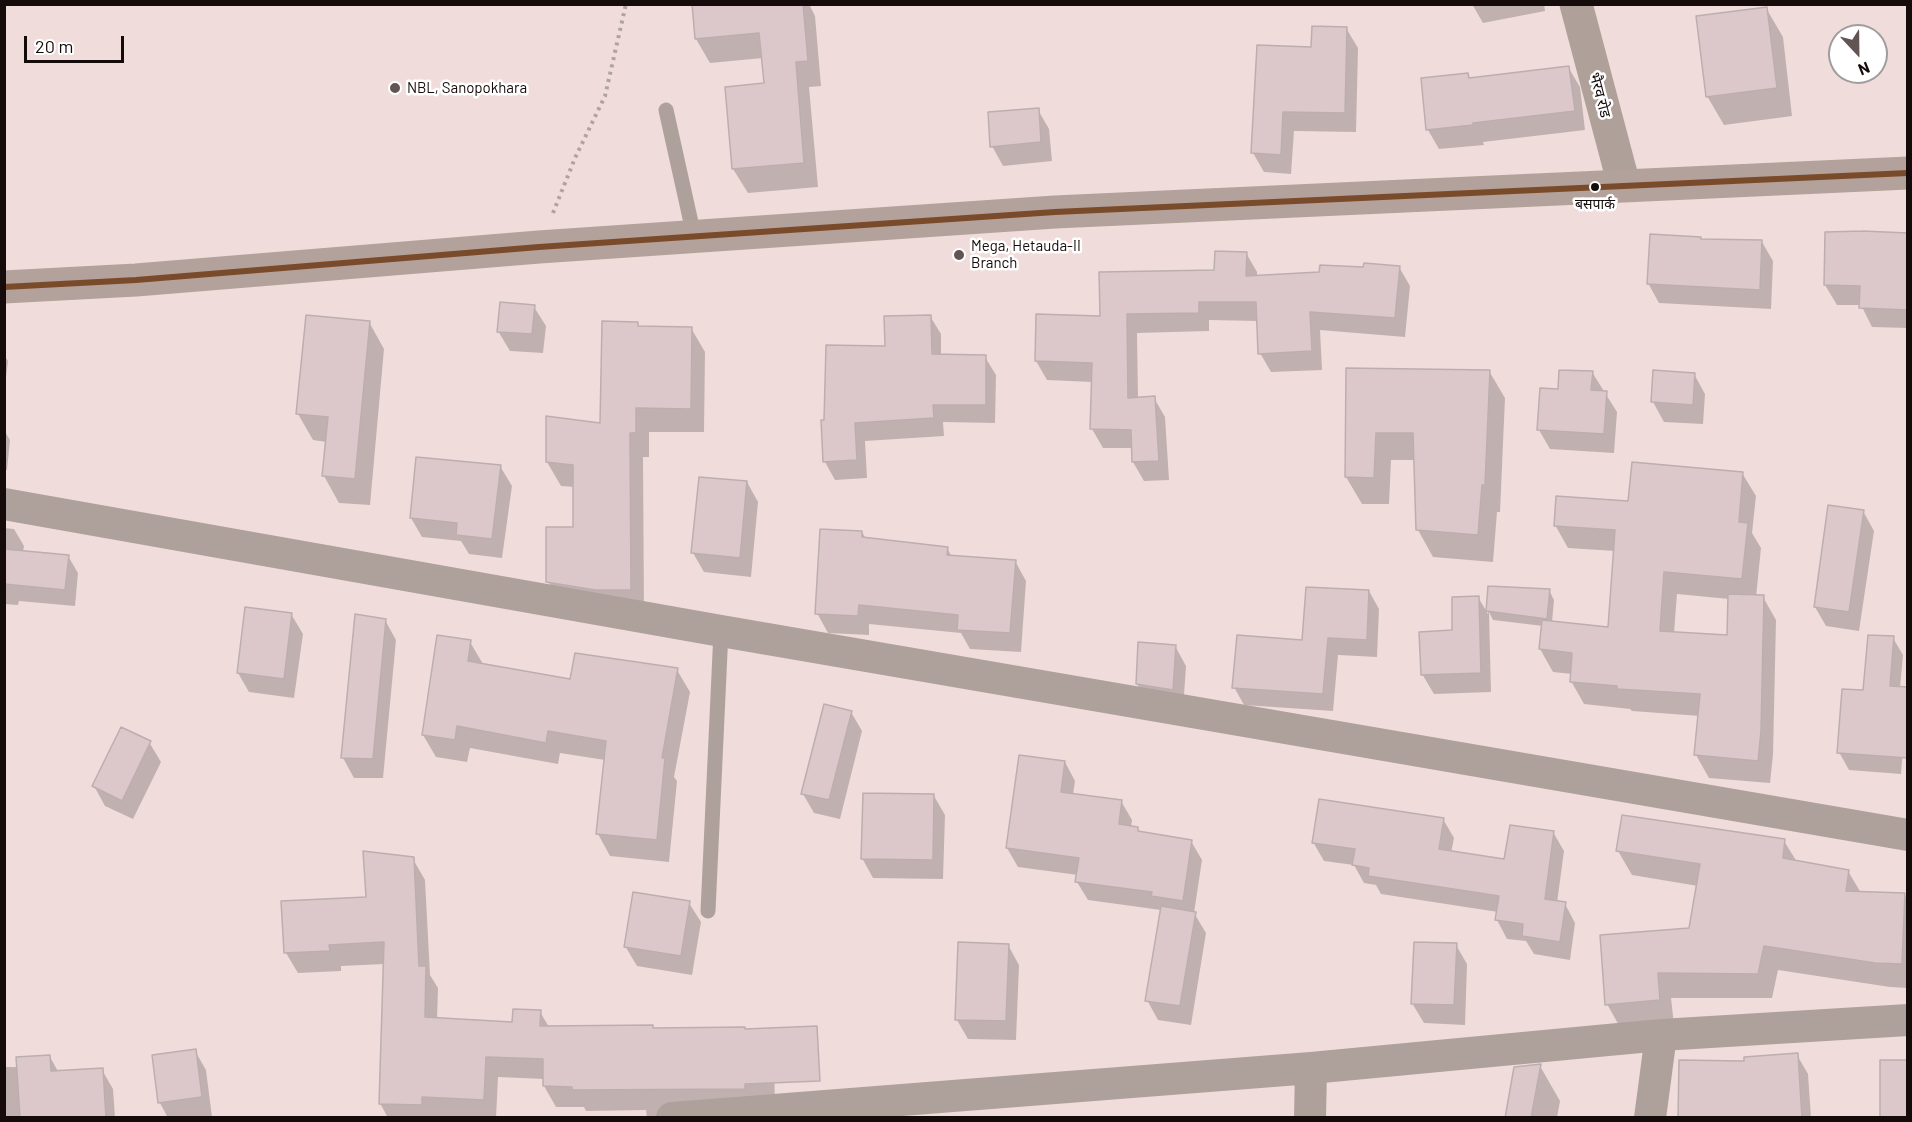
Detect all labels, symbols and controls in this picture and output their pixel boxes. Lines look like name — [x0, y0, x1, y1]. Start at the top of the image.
scale bar — [27, 24, 128, 62]
north arrow — [1828, 24, 1888, 84]
text: 20 m — [35, 35, 73, 57]
text: N — [1856, 58, 1873, 80]
street label: भैरव रोड — [1585, 70, 1615, 120]
place label: NBL, Sanopokhara — [407, 79, 527, 97]
marker: NBL, Sanopokhara — [388, 81, 402, 95]
marker: बसपार्क — [1589, 181, 1601, 193]
place label: बसपार्क — [1575, 196, 1615, 212]
place label: Mega, Hetauda-II Branch — [971, 237, 1081, 272]
marker: Mega, Hetauda-II Branch — [952, 248, 966, 262]

